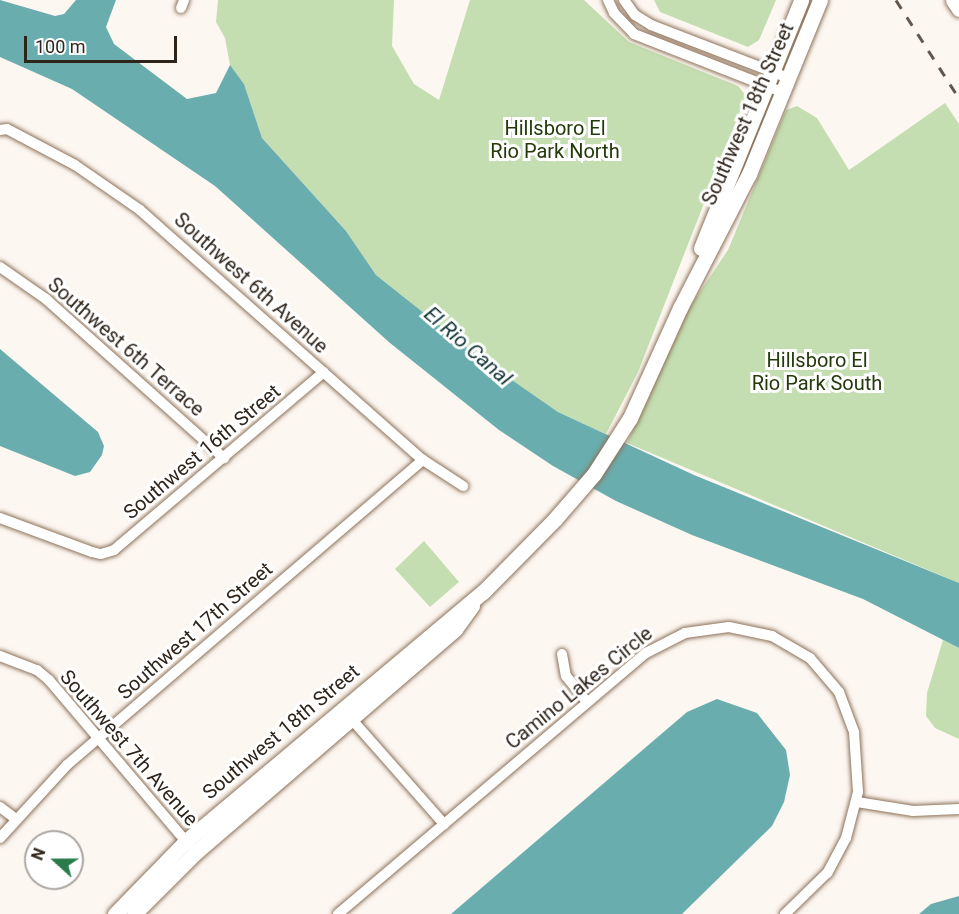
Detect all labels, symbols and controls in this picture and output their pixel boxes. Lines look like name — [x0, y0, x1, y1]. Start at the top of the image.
street label: Southwest 18th Street — [697, 19, 799, 209]
scale bar — [27, 24, 180, 62]
text: 100 m — [35, 36, 86, 57]
park label: Hillsboro El Rio Park North — [490, 116, 620, 163]
street label: Southwest 6th Avenue — [169, 208, 333, 358]
street label: Southwest 6th Terrace — [43, 272, 209, 422]
water label: El Rio Canal — [419, 301, 517, 391]
park label: Hillsboro El Rio Park South — [752, 348, 882, 395]
street label: Southwest 16th Street — [119, 379, 285, 525]
street label: Southwest 17th Street — [113, 557, 277, 705]
street label: Camino Lakes Circle — [501, 622, 657, 754]
street label: Southwest 18th Street — [198, 659, 364, 805]
street label: Southwest 7th Avenue — [55, 665, 203, 831]
north arrow — [24, 830, 84, 890]
text: N — [28, 845, 49, 863]

